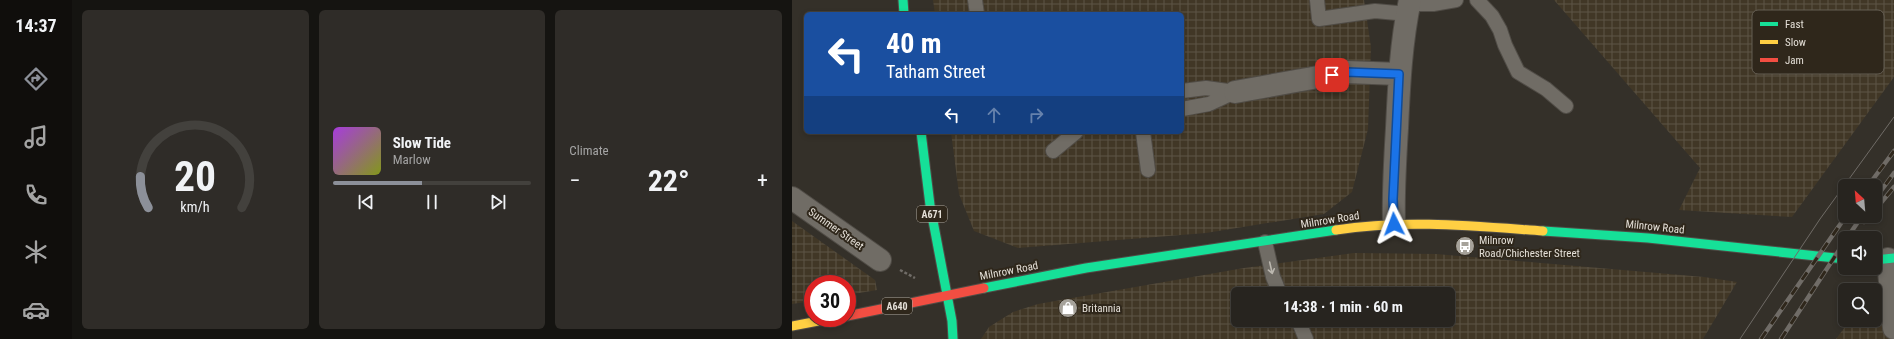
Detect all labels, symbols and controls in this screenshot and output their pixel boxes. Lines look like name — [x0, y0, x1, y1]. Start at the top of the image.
legend — [1752, 10, 1884, 74]
text: 14:37 — [15, 15, 57, 36]
text: Fast — [1785, 18, 1804, 31]
text: 40 m — [886, 27, 942, 60]
icon: left — [820, 28, 872, 80]
text: Slow — [1785, 36, 1806, 49]
text: Jam — [1785, 54, 1804, 67]
pin — [1315, 58, 1349, 92]
text: Tatham Street — [886, 61, 986, 82]
icon: arrive — [1321, 64, 1343, 86]
icon: directions — [22, 65, 50, 93]
icon: left — [941, 104, 963, 126]
icon: ahead — [983, 104, 1005, 126]
icon: right — [1025, 104, 1047, 126]
icon: music — [22, 123, 50, 151]
text: Slow Tide — [393, 134, 451, 152]
text: Climate — [569, 143, 609, 158]
text: 20 — [174, 151, 216, 200]
text: Marlow — [393, 152, 431, 167]
text: 22° — [648, 163, 690, 198]
text: − — [569, 168, 580, 193]
text: + — [757, 168, 768, 193]
north arrow — [1838, 179, 1882, 223]
map controls — [1838, 179, 1882, 327]
icon: phone — [22, 181, 50, 209]
icon: previous — [355, 191, 377, 213]
icon: pause — [421, 191, 443, 213]
icon: next — [487, 191, 509, 213]
text: km/h — [181, 198, 210, 214]
position arrow — [1373, 203, 1415, 245]
street label: Summer Street — [806, 205, 866, 253]
road number: A671 — [917, 206, 947, 222]
street label: Milnrow Road — [1300, 209, 1360, 231]
street label: Milnrow Road — [1625, 217, 1685, 237]
button: sound — [1838, 231, 1882, 275]
place label: Milnrow Road/Chichester Street — [1479, 234, 1580, 260]
bus stop icon: Milnrow Road/Chichester Street — [1454, 235, 1476, 257]
icon: climate — [22, 238, 50, 266]
street label: Milnrow Road — [979, 259, 1039, 283]
one-way arrow — [1267, 262, 1275, 275]
speed limit sign: 30 — [804, 275, 856, 327]
button: search — [1838, 283, 1882, 327]
icon: car — [22, 296, 50, 324]
shop icon: Britannia — [1057, 297, 1079, 319]
road number: A640 — [882, 298, 912, 314]
text: 14:38 · 1 min · 60 m — [1283, 298, 1403, 316]
place label: Britannia — [1082, 302, 1121, 315]

